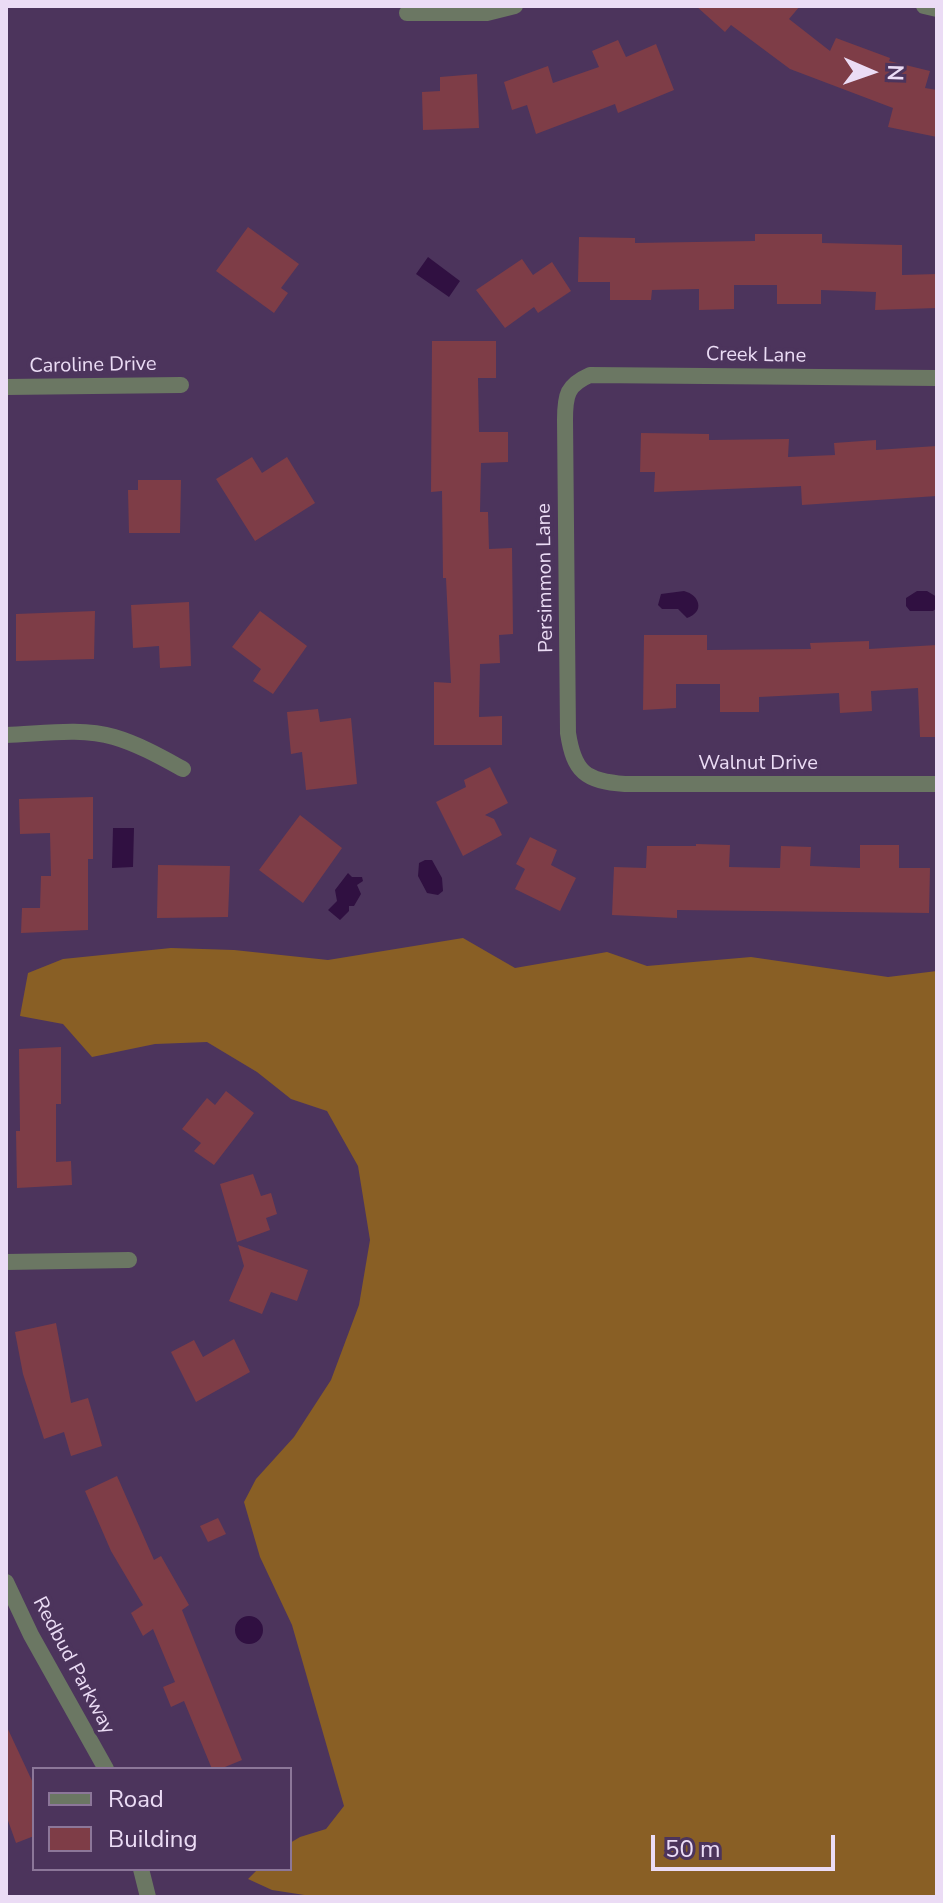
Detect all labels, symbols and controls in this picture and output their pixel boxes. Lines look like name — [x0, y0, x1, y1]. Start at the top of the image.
north arrow — [831, 32, 911, 112]
text: N — [880, 64, 910, 82]
street label: Creek Lane — [706, 343, 806, 369]
street label: Caroline Drive — [29, 353, 157, 379]
street label: Persimmon Lane — [533, 503, 559, 653]
street label: Walnut Drive — [698, 752, 818, 776]
street label: Redbud Parkway — [27, 1593, 119, 1739]
legend — [32, 1767, 292, 1871]
text: Road — [108, 1783, 164, 1815]
scale bar — [655, 1819, 839, 1869]
text: Building — [108, 1823, 198, 1855]
text: 50 m — [665, 1833, 721, 1865]

